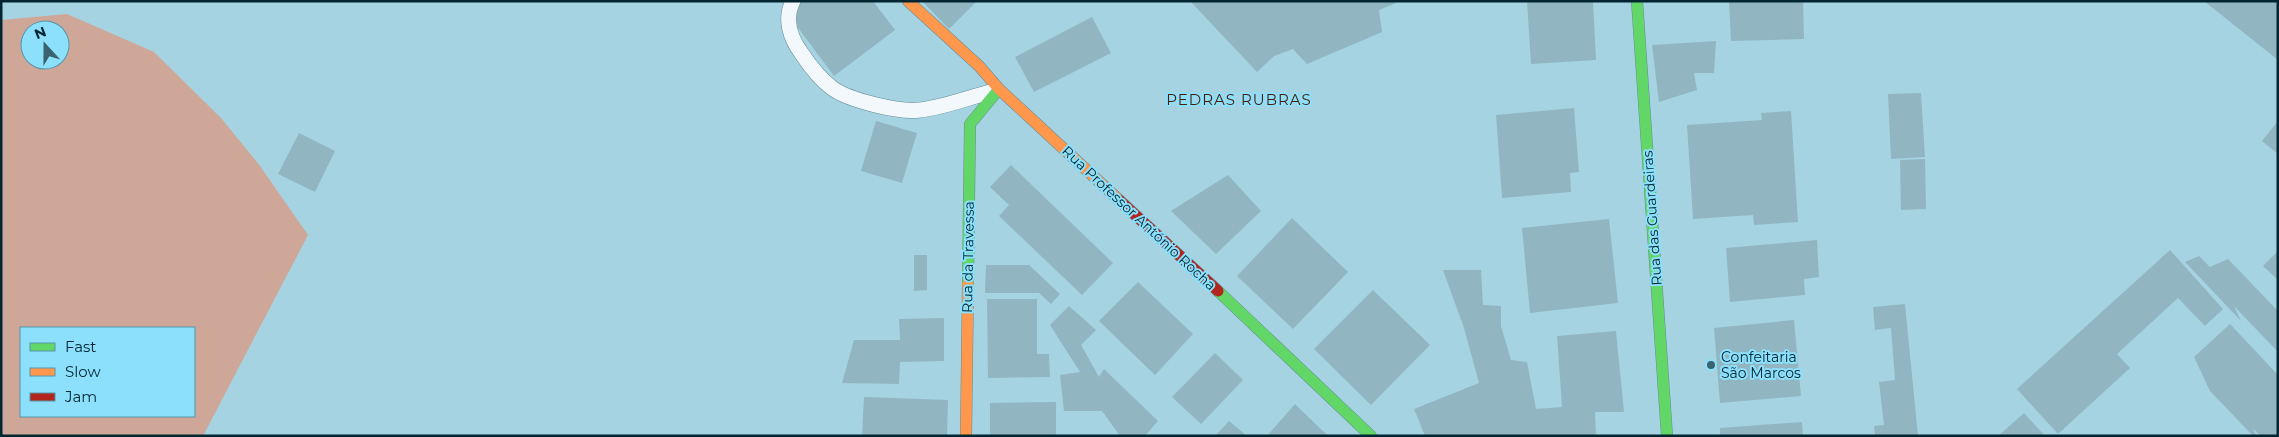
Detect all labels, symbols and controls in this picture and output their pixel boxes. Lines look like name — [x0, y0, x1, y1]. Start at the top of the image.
north arrow — [20, 20, 70, 70]
text: N — [32, 22, 49, 43]
district label: PEDRAS RUBRAS — [1166, 90, 1312, 109]
street label: Rua Professor António Rocha — [1058, 142, 1220, 294]
street label: Rua das Guardeiras — [1638, 150, 1666, 286]
street label: Rua da Travessa — [958, 201, 978, 313]
legend — [20, 327, 195, 417]
text: Fast — [65, 337, 96, 356]
place label: Confeitaria São Marcos — [1721, 348, 1801, 382]
marker: Confeitaria São Marcos — [1705, 359, 1717, 371]
text: Slow — [65, 362, 101, 381]
text: Jam — [64, 387, 97, 406]

